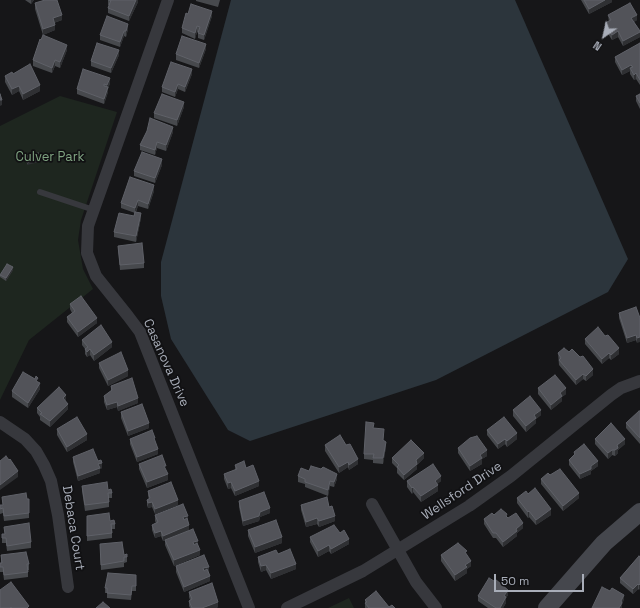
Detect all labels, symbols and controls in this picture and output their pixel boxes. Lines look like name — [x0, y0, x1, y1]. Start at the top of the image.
north arrow — [584, 16, 624, 56]
text: N — [590, 38, 604, 54]
park label: Culver Park — [15, 149, 85, 165]
street label: Casanova Drive — [140, 317, 192, 409]
street label: Wellsford Drive — [419, 459, 505, 523]
street label: Debaca Court — [59, 484, 87, 572]
scale bar — [496, 566, 586, 592]
text: 50 m — [501, 573, 529, 589]

